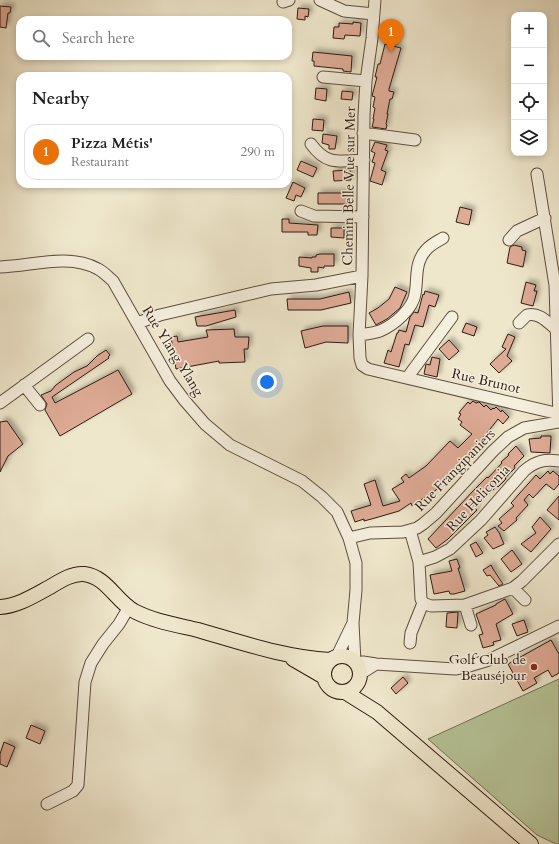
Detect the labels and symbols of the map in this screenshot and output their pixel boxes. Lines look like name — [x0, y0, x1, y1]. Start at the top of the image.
pin: 1 — [378, 19, 404, 52]
street label: Chemin Belle Vue sur Mer — [338, 105, 360, 266]
street label: Rue Ylang Ylang — [138, 302, 208, 400]
street label: Rue Brunot — [450, 364, 523, 398]
your location — [257, 372, 277, 392]
street label: Rue Frangipaniers — [411, 424, 500, 515]
street label: Rue Heliconia — [442, 460, 514, 536]
place label: Golf Club de Beauséjour — [449, 650, 527, 685]
marker: Golf Club de Beauséjour — [529, 662, 539, 672]

